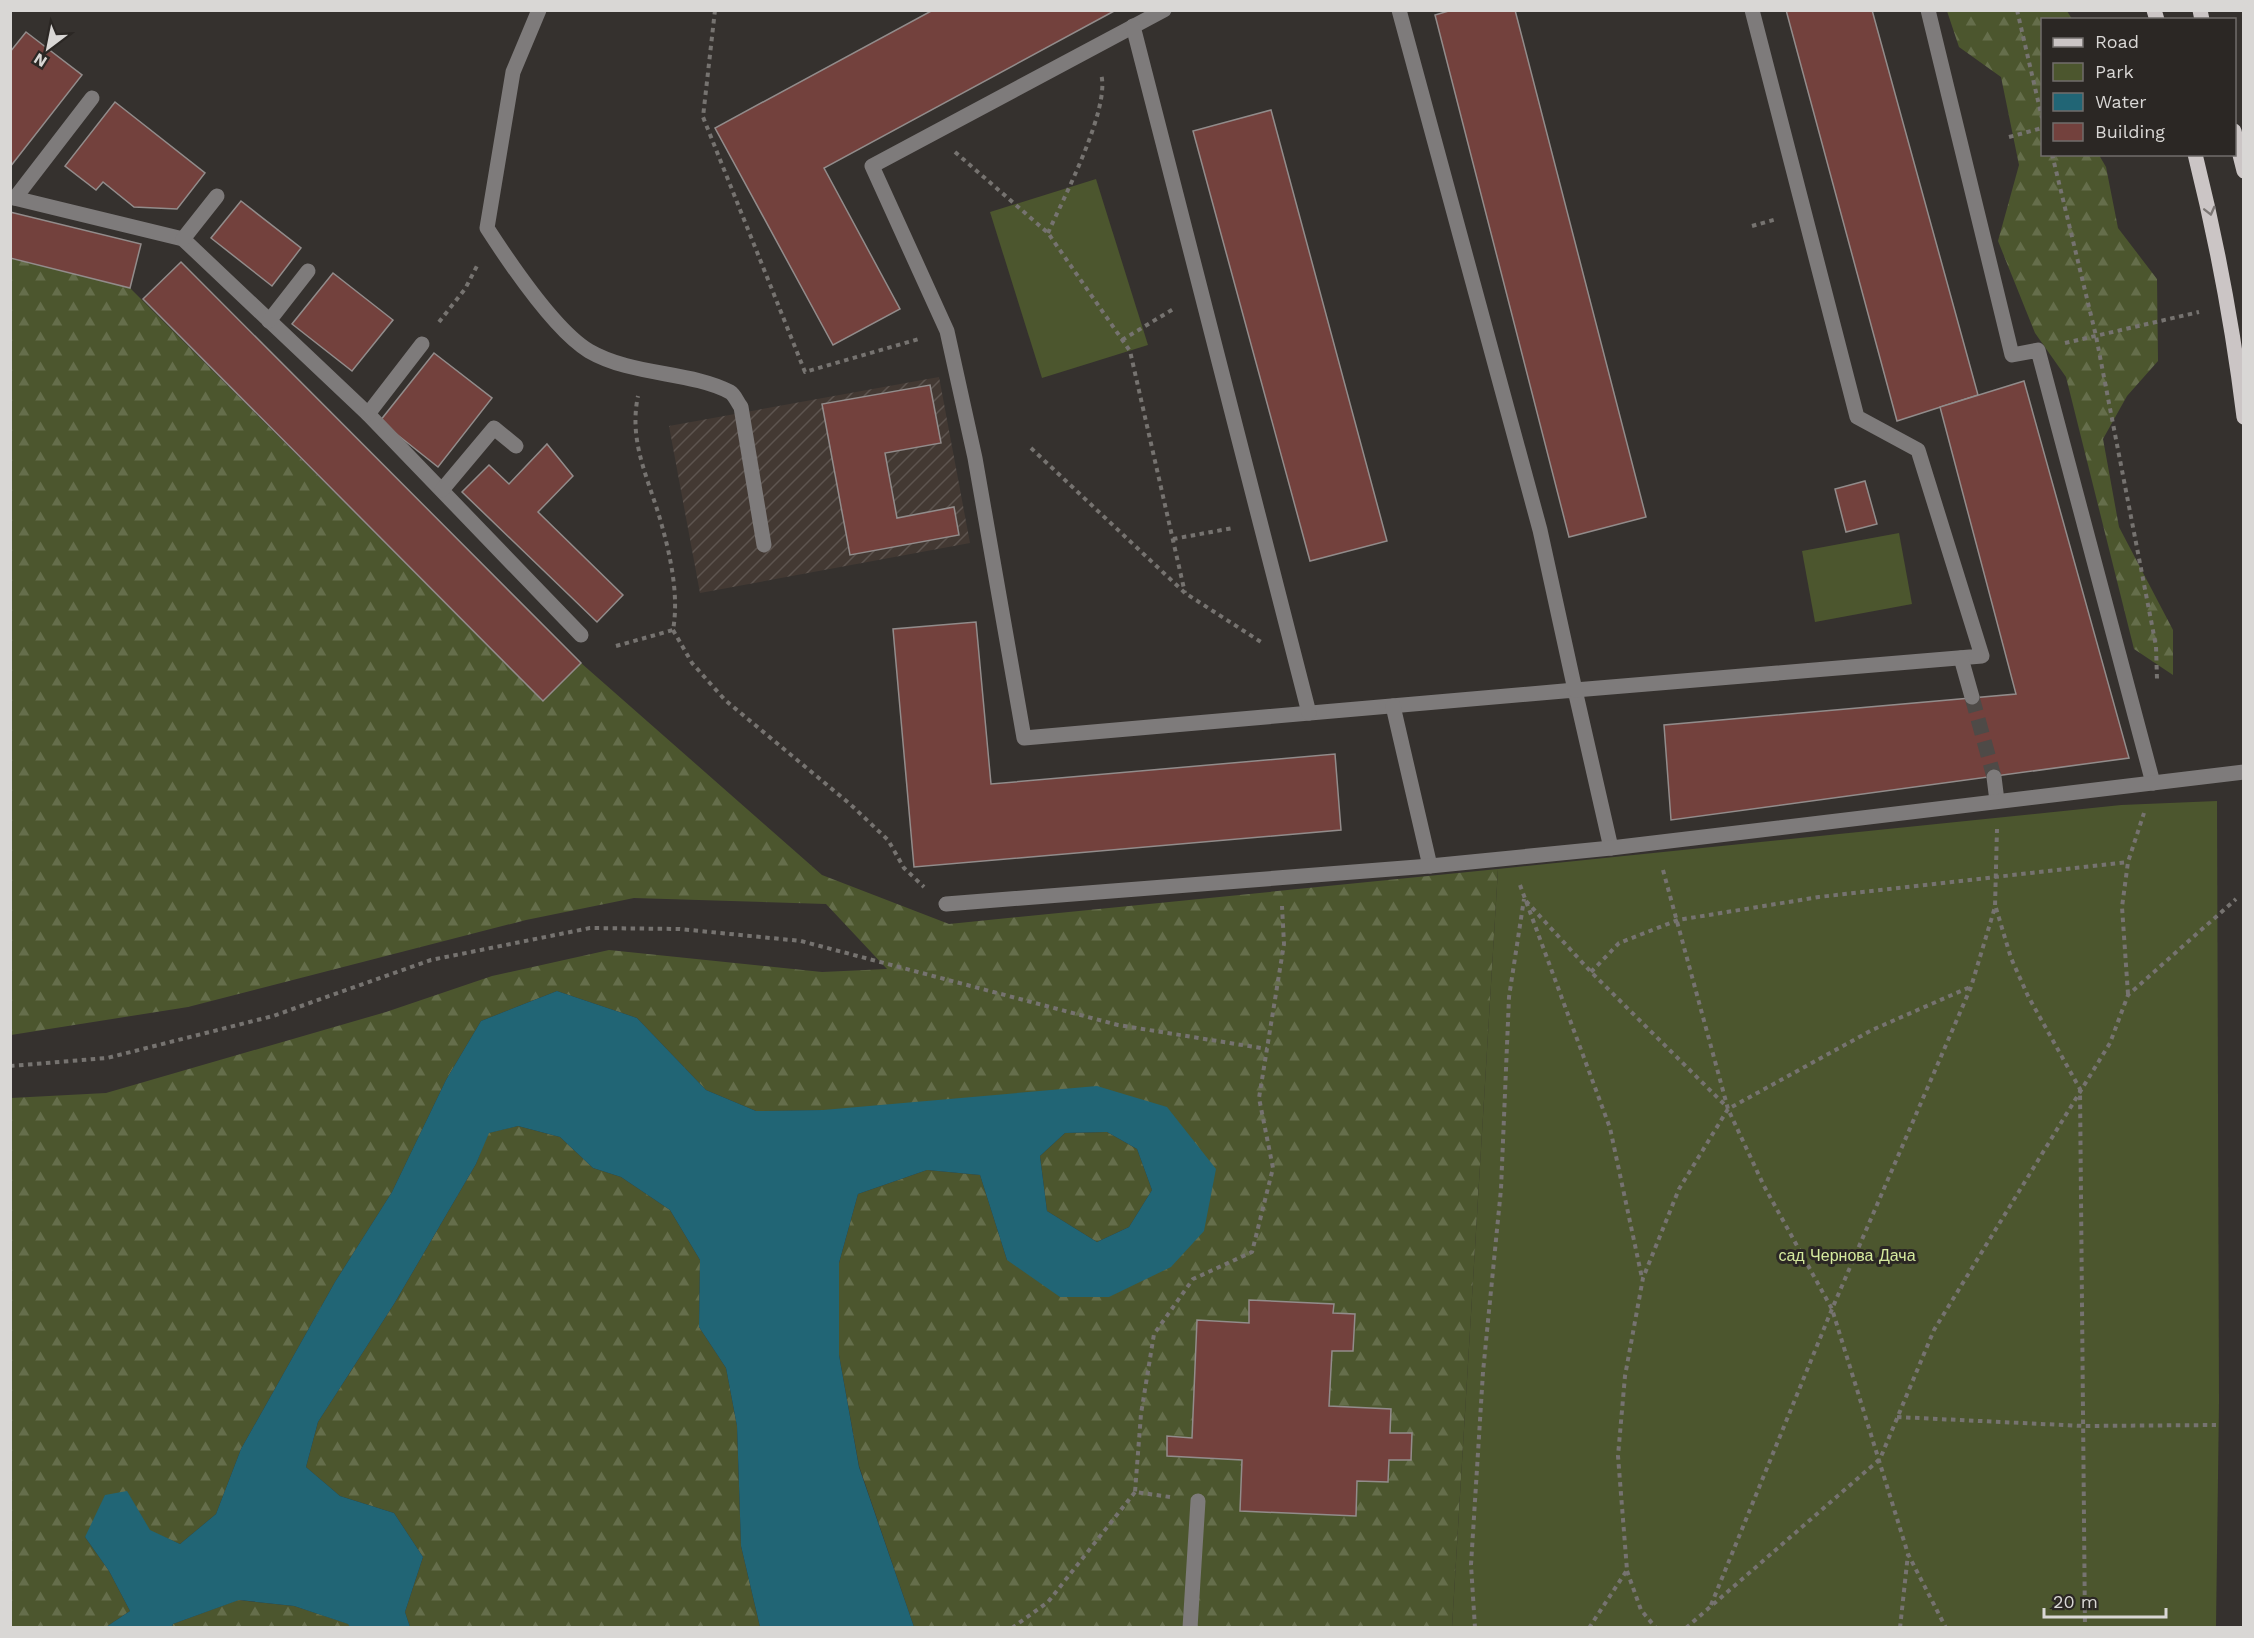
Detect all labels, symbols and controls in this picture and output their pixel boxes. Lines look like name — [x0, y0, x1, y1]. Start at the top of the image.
north arrow — [18, 18, 78, 78]
legend — [2041, 18, 2236, 156]
text: Road — [2095, 31, 2139, 52]
text: N — [30, 49, 50, 71]
text: Park — [2095, 61, 2134, 82]
text: Water — [2095, 91, 2147, 112]
text: Building — [2095, 121, 2165, 142]
one-way arrow — [2202, 206, 2215, 216]
park label: сад Чернова Дача — [1778, 1246, 1916, 1265]
scale bar — [2044, 1581, 2166, 1619]
text: 20 m — [2053, 1591, 2098, 1612]

